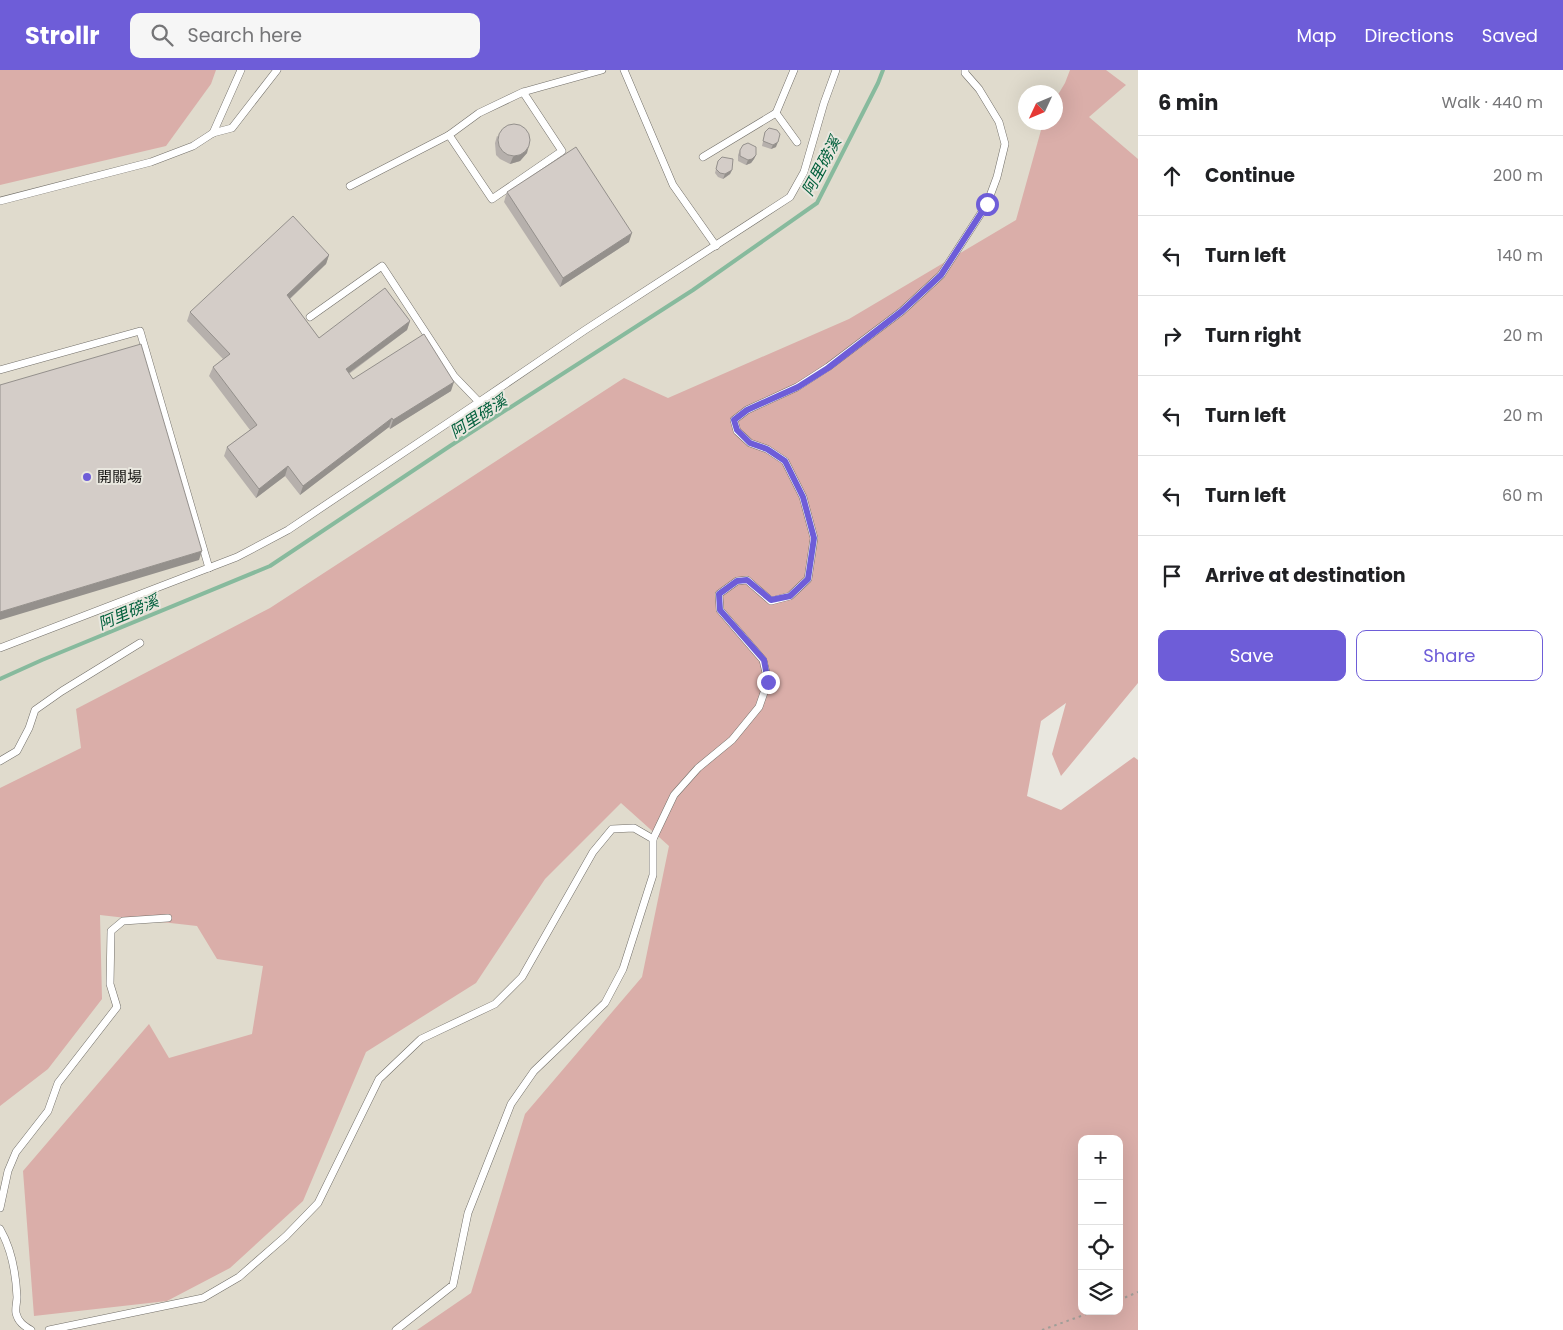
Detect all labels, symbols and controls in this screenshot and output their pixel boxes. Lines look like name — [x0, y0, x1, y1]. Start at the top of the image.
search box — [130, 13, 480, 58]
text: Strollr — [25, 19, 100, 52]
icon: search — [148, 21, 176, 49]
text: Search here — [188, 22, 302, 49]
text: Map — [1297, 23, 1336, 48]
text: Directions — [1364, 23, 1454, 48]
text: Saved — [1482, 23, 1538, 48]
north arrow — [1018, 85, 1063, 130]
text: 6 min — [1158, 88, 1218, 117]
text: Walk · 440 m — [1442, 91, 1543, 114]
water label: 阿里磅溪 — [796, 131, 848, 200]
icon: ahead — [1158, 162, 1186, 190]
text: Continue — [1205, 162, 1295, 189]
text: 200 m — [1493, 164, 1543, 187]
route start — [976, 193, 999, 216]
icon: left — [1158, 242, 1186, 270]
text: Turn left — [1205, 242, 1286, 269]
text: 140 m — [1497, 244, 1543, 267]
icon: right — [1158, 322, 1186, 350]
text: Turn right — [1205, 322, 1301, 349]
text: 20 m — [1503, 324, 1543, 347]
water label: 阿里磅溪 — [445, 388, 513, 443]
icon: left — [1158, 402, 1186, 430]
text: Turn left — [1205, 402, 1286, 429]
text: 20 m — [1503, 404, 1543, 427]
place label: 開關場 — [97, 466, 142, 487]
marker: 開關場 — [81, 471, 93, 483]
icon: left — [1158, 482, 1186, 510]
text: Turn left — [1205, 482, 1286, 509]
text: 60 m — [1502, 484, 1543, 507]
icon: arrive — [1158, 562, 1186, 590]
text: Arrive at destination — [1205, 562, 1406, 589]
water label: 阿里磅溪 — [94, 589, 164, 636]
button: Save — [1158, 630, 1346, 681]
button: Share — [1356, 630, 1543, 681]
route end — [757, 671, 780, 694]
map controls — [1078, 1135, 1123, 1315]
button: + — [1078, 1135, 1123, 1180]
button: − — [1078, 1180, 1123, 1225]
button: locate — [1078, 1225, 1123, 1270]
button: layers — [1078, 1270, 1123, 1315]

